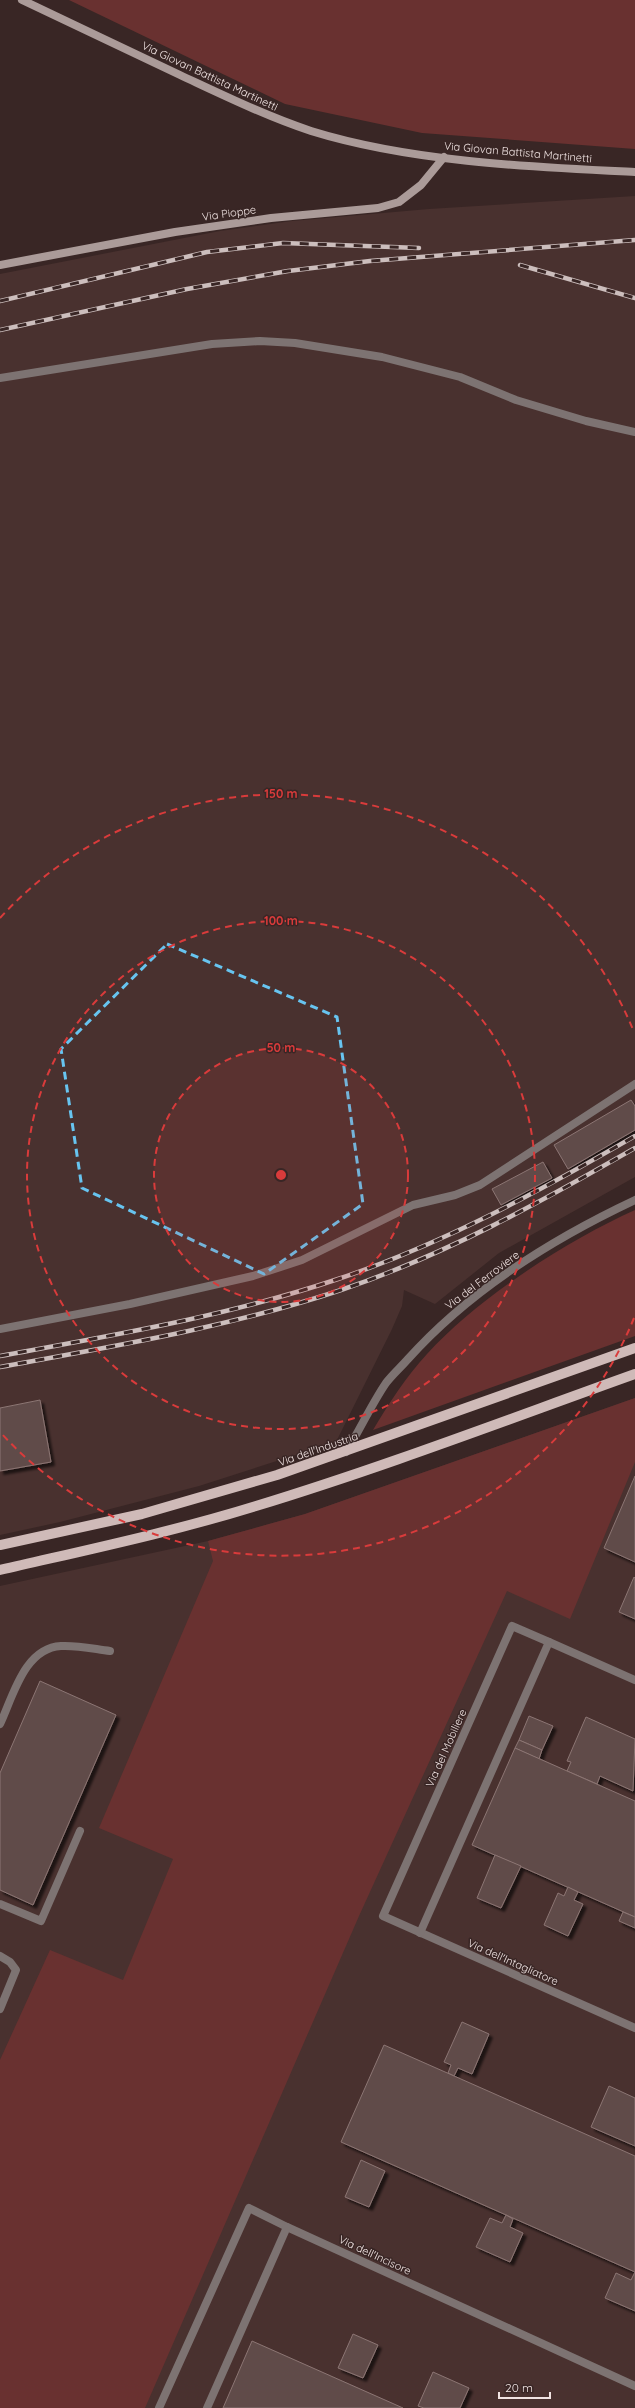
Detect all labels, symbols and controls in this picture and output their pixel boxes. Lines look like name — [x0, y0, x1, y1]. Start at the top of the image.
street label: Via Giovan Battista Martinetti — [140, 38, 280, 114]
street label: Via Giovan Battista Martinetti — [443, 139, 593, 165]
street label: Via Pioppe — [201, 202, 257, 224]
text: 150 m — [264, 786, 298, 801]
text: 100 m — [264, 913, 298, 928]
text: 50 m — [267, 1040, 295, 1055]
centre of rings — [274, 1168, 288, 1182]
street label: Via del Ferroviere — [442, 1247, 522, 1313]
street label: Via dell'Industria — [276, 1429, 360, 1469]
street label: Via del Mobiliere — [423, 1707, 469, 1789]
street label: Via dell'Intagliatore — [465, 1936, 561, 1988]
street label: Via dell'Incisore — [336, 2232, 414, 2278]
scale bar — [499, 2374, 550, 2400]
text: 20 m — [505, 2380, 533, 2395]

